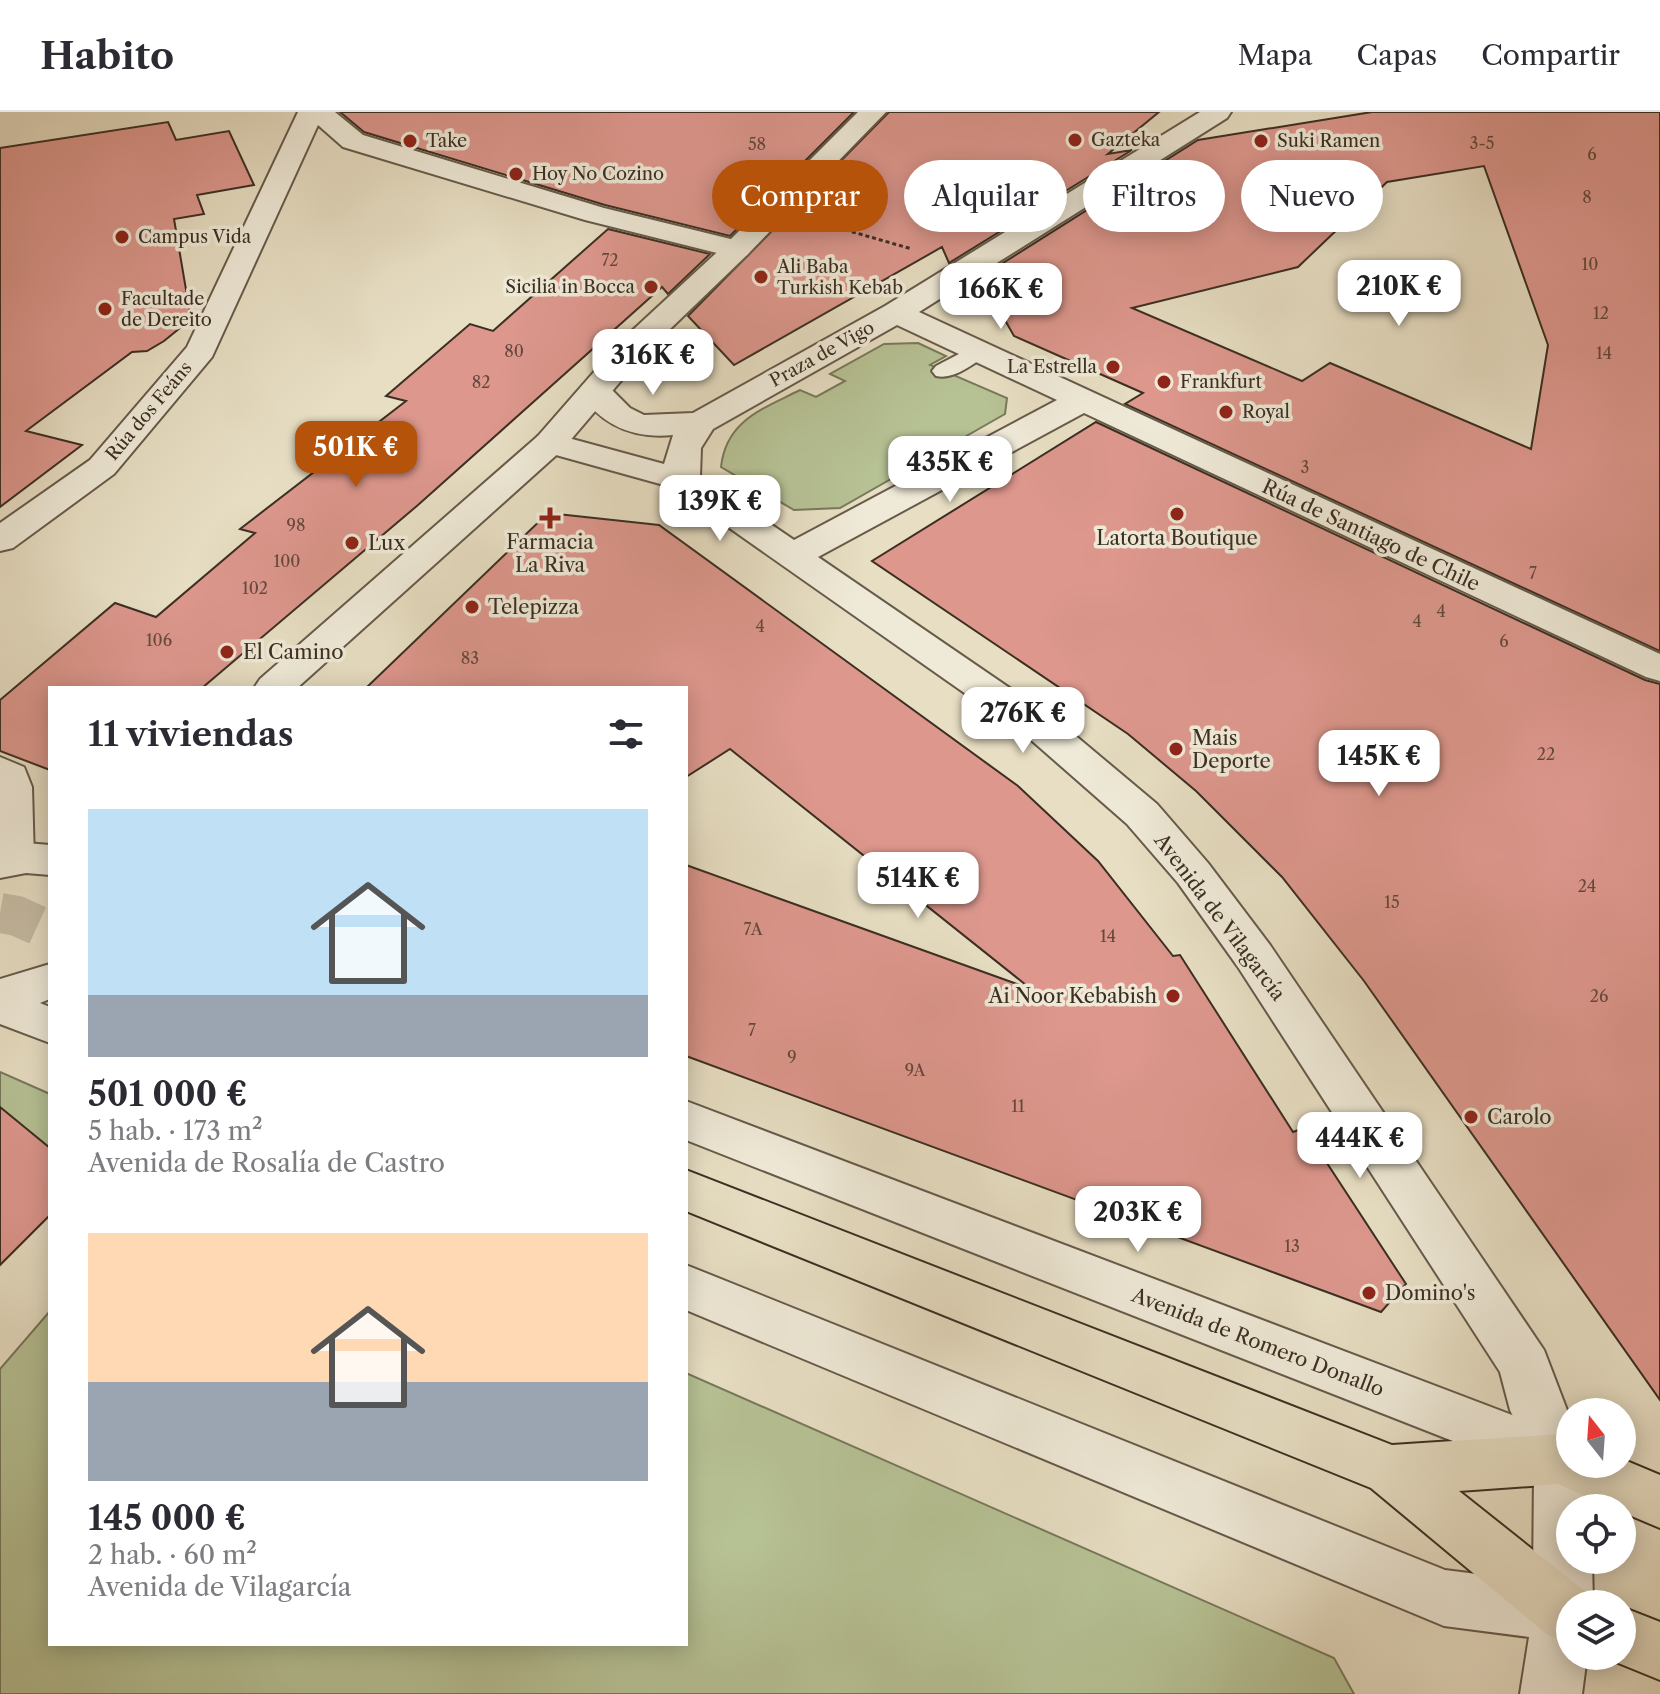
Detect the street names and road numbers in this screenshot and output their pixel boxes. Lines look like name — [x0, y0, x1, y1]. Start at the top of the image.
street label: Praza de Vigo — [766, 316, 878, 392]
street label: Rúa dos Feáns — [101, 357, 197, 465]
street label: Rúa de Santiago de Chile — [1258, 474, 1484, 596]
street label: Avenida de Vilagarcía — [1149, 828, 1291, 1006]
street label: Avenida de Romero Donallo — [1128, 1282, 1387, 1401]

